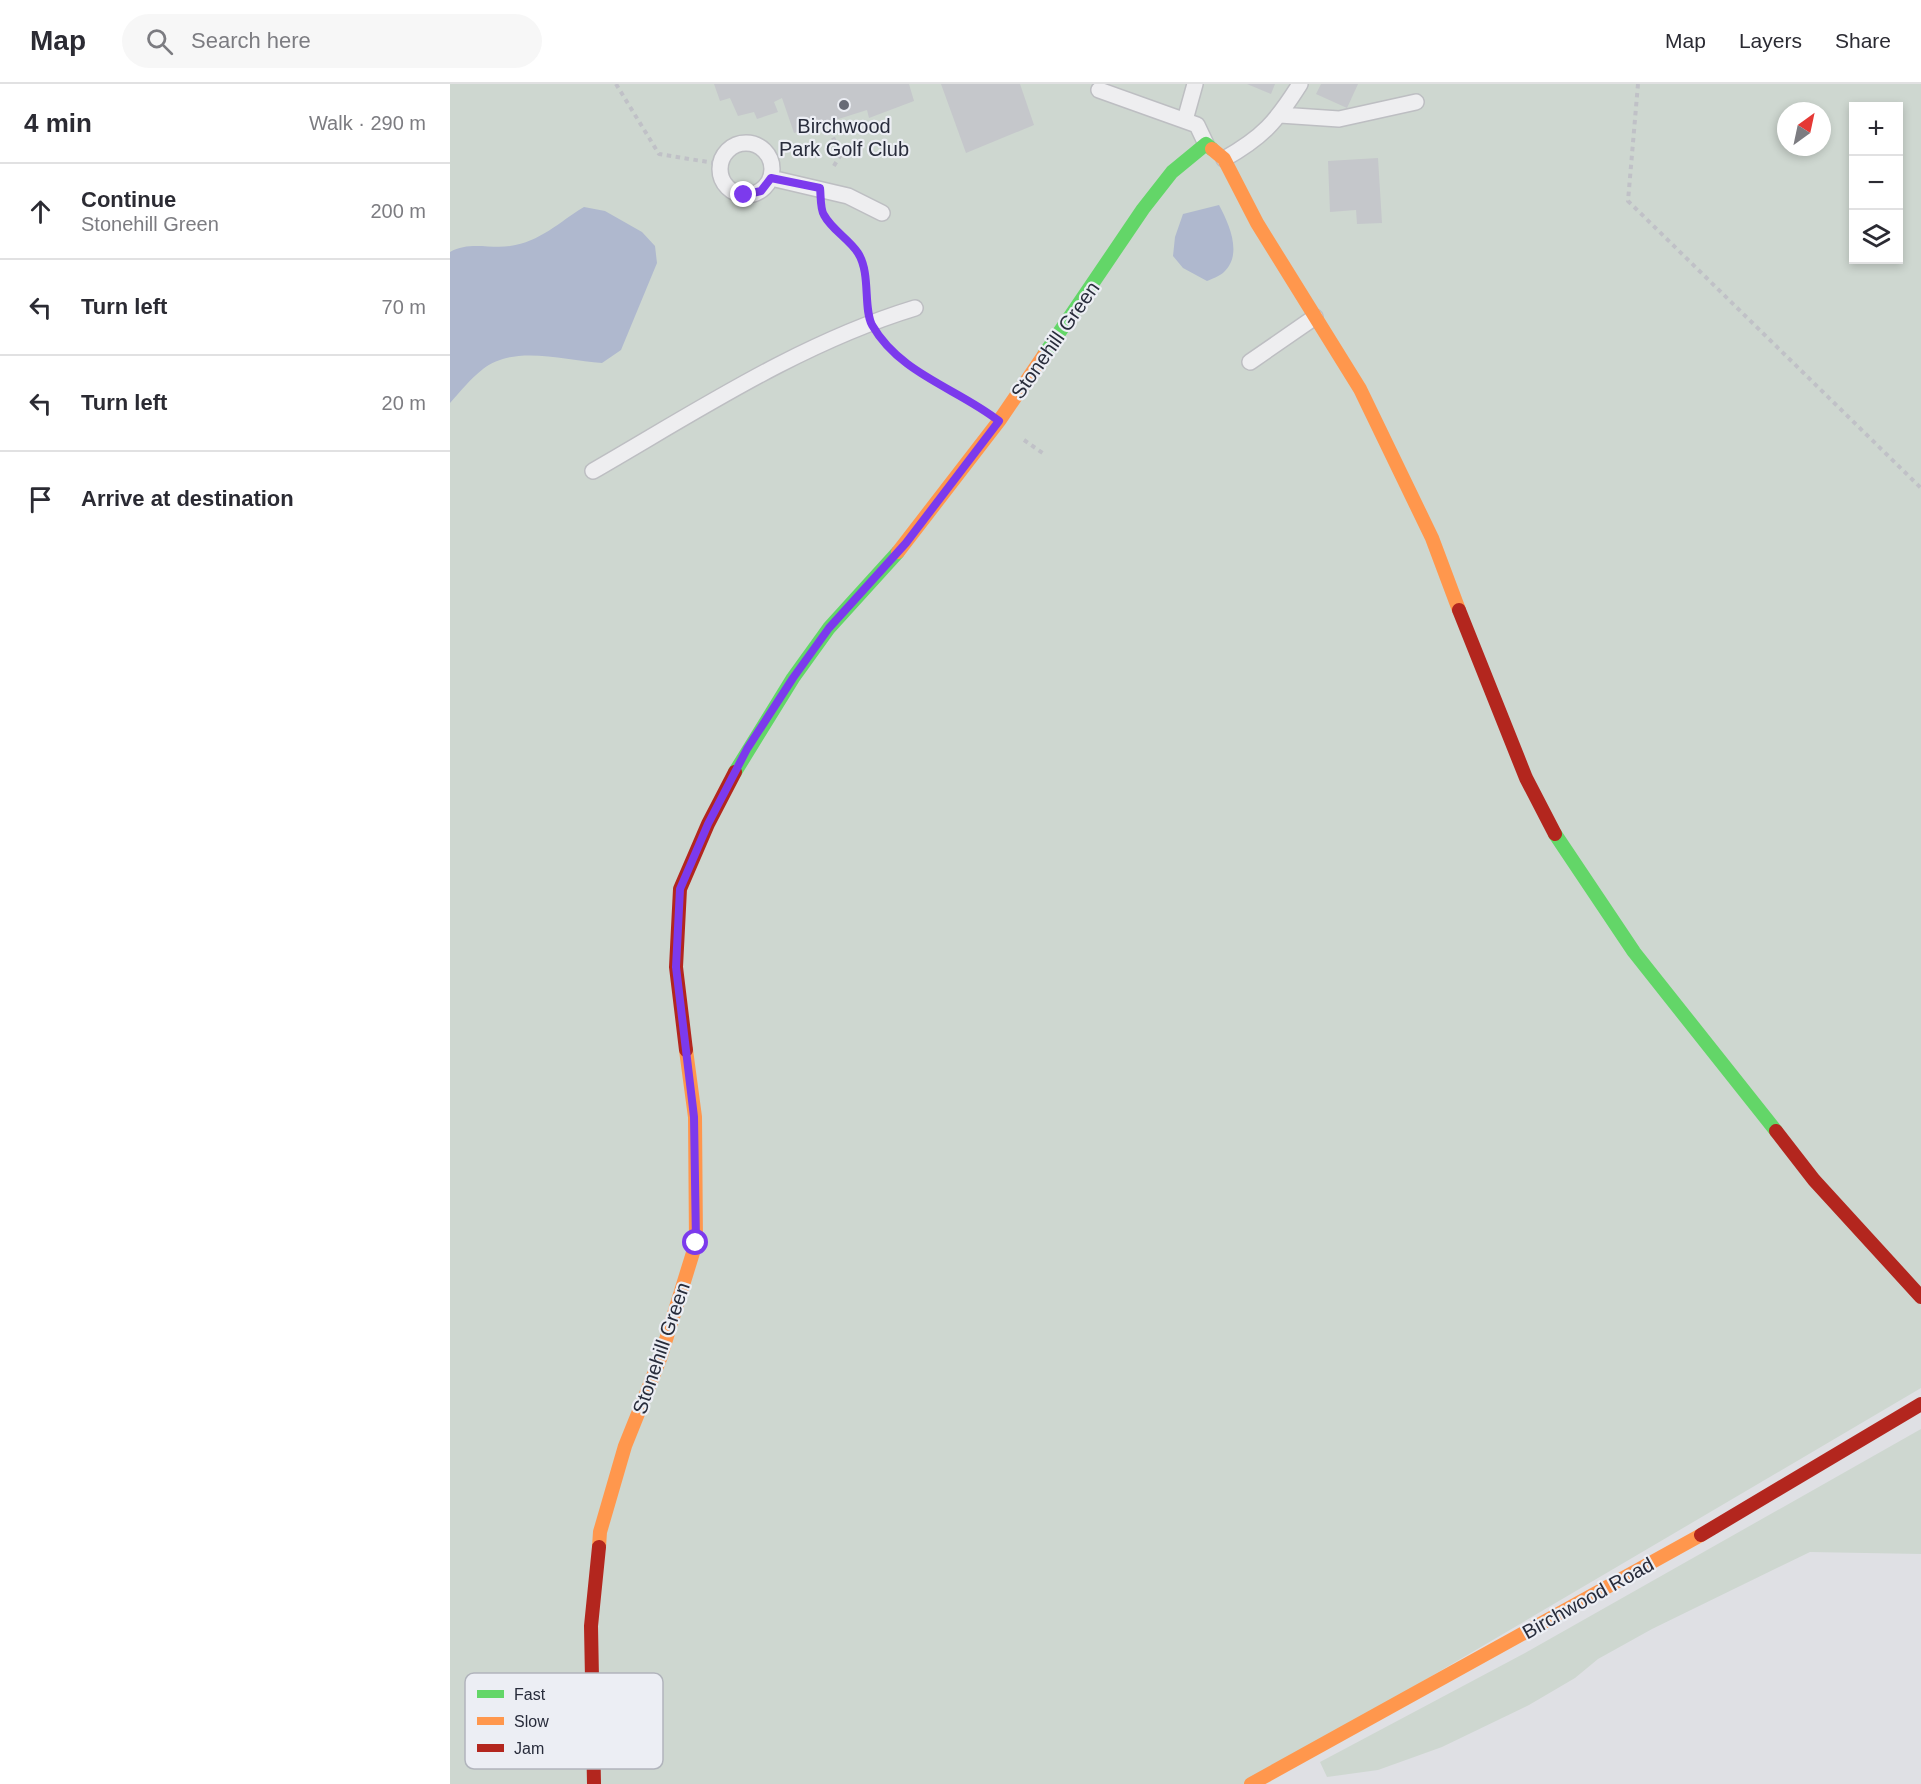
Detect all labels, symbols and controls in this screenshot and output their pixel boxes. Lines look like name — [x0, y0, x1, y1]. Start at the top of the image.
search box — [122, 14, 542, 68]
text: Map — [30, 25, 86, 56]
icon: search — [143, 25, 176, 58]
text: Search here — [191, 28, 311, 53]
text: Map — [1665, 29, 1706, 52]
text: Layers — [1739, 29, 1802, 52]
text: Share — [1835, 29, 1891, 52]
marker: Birchwood Park Golf Club — [837, 98, 851, 112]
north arrow — [1777, 102, 1831, 156]
map controls — [1849, 102, 1903, 264]
button: + — [1849, 102, 1903, 156]
text: 4 min — [24, 108, 92, 138]
text: Walk · 290 m — [309, 112, 426, 134]
place label: Birchwood Park Golf Club — [779, 115, 909, 160]
button: − — [1849, 156, 1903, 210]
route end — [730, 181, 756, 207]
text: Continue — [81, 187, 176, 212]
icon: ahead — [24, 195, 57, 228]
text: 200 m — [370, 200, 426, 222]
button: layers — [1849, 210, 1903, 264]
text: Stonehill Green — [81, 213, 219, 235]
street label: Stonehill Green — [1006, 277, 1104, 403]
icon: left — [24, 291, 57, 324]
text: Turn left — [81, 294, 167, 319]
text: 70 m — [382, 296, 426, 318]
icon: left — [24, 387, 57, 420]
text: Turn left — [81, 390, 167, 415]
text: 20 m — [382, 392, 426, 414]
icon: arrive — [24, 483, 57, 516]
text: Arrive at destination — [81, 486, 294, 511]
route start — [682, 1229, 708, 1255]
street label: Stonehill Green — [628, 1279, 694, 1417]
street label: Birchwood Road — [1518, 1553, 1658, 1643]
legend — [465, 1673, 663, 1769]
text: Fast — [514, 1686, 546, 1703]
text: Slow — [514, 1713, 549, 1730]
text: Jam — [514, 1740, 544, 1757]

